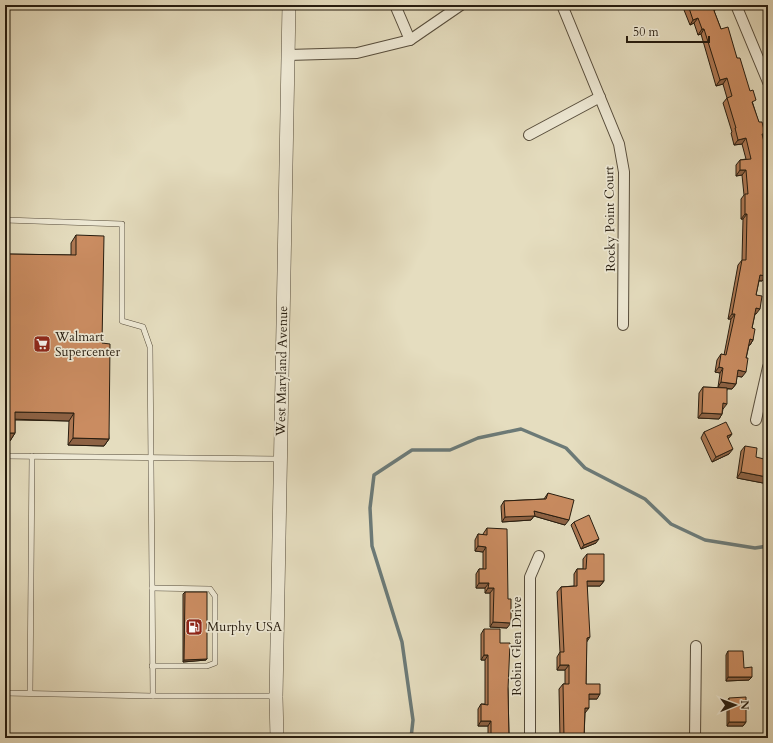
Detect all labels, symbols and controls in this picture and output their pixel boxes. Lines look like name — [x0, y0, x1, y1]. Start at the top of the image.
scale bar — [627, 18, 709, 44]
text: 50 m — [633, 24, 660, 40]
street label: Rocky Point Court — [600, 166, 620, 272]
street label: West Maryland Avenue — [272, 305, 292, 437]
place label: Walmart Supercenter — [54, 328, 120, 361]
supermarket icon: Walmart Supercenter — [32, 334, 52, 354]
street label: Robin Glen Drive — [508, 596, 526, 696]
fuel station icon: Murphy USA — [184, 617, 204, 637]
place label: Murphy USA — [207, 618, 283, 636]
north arrow — [715, 685, 755, 725]
text: N — [737, 700, 752, 710]

